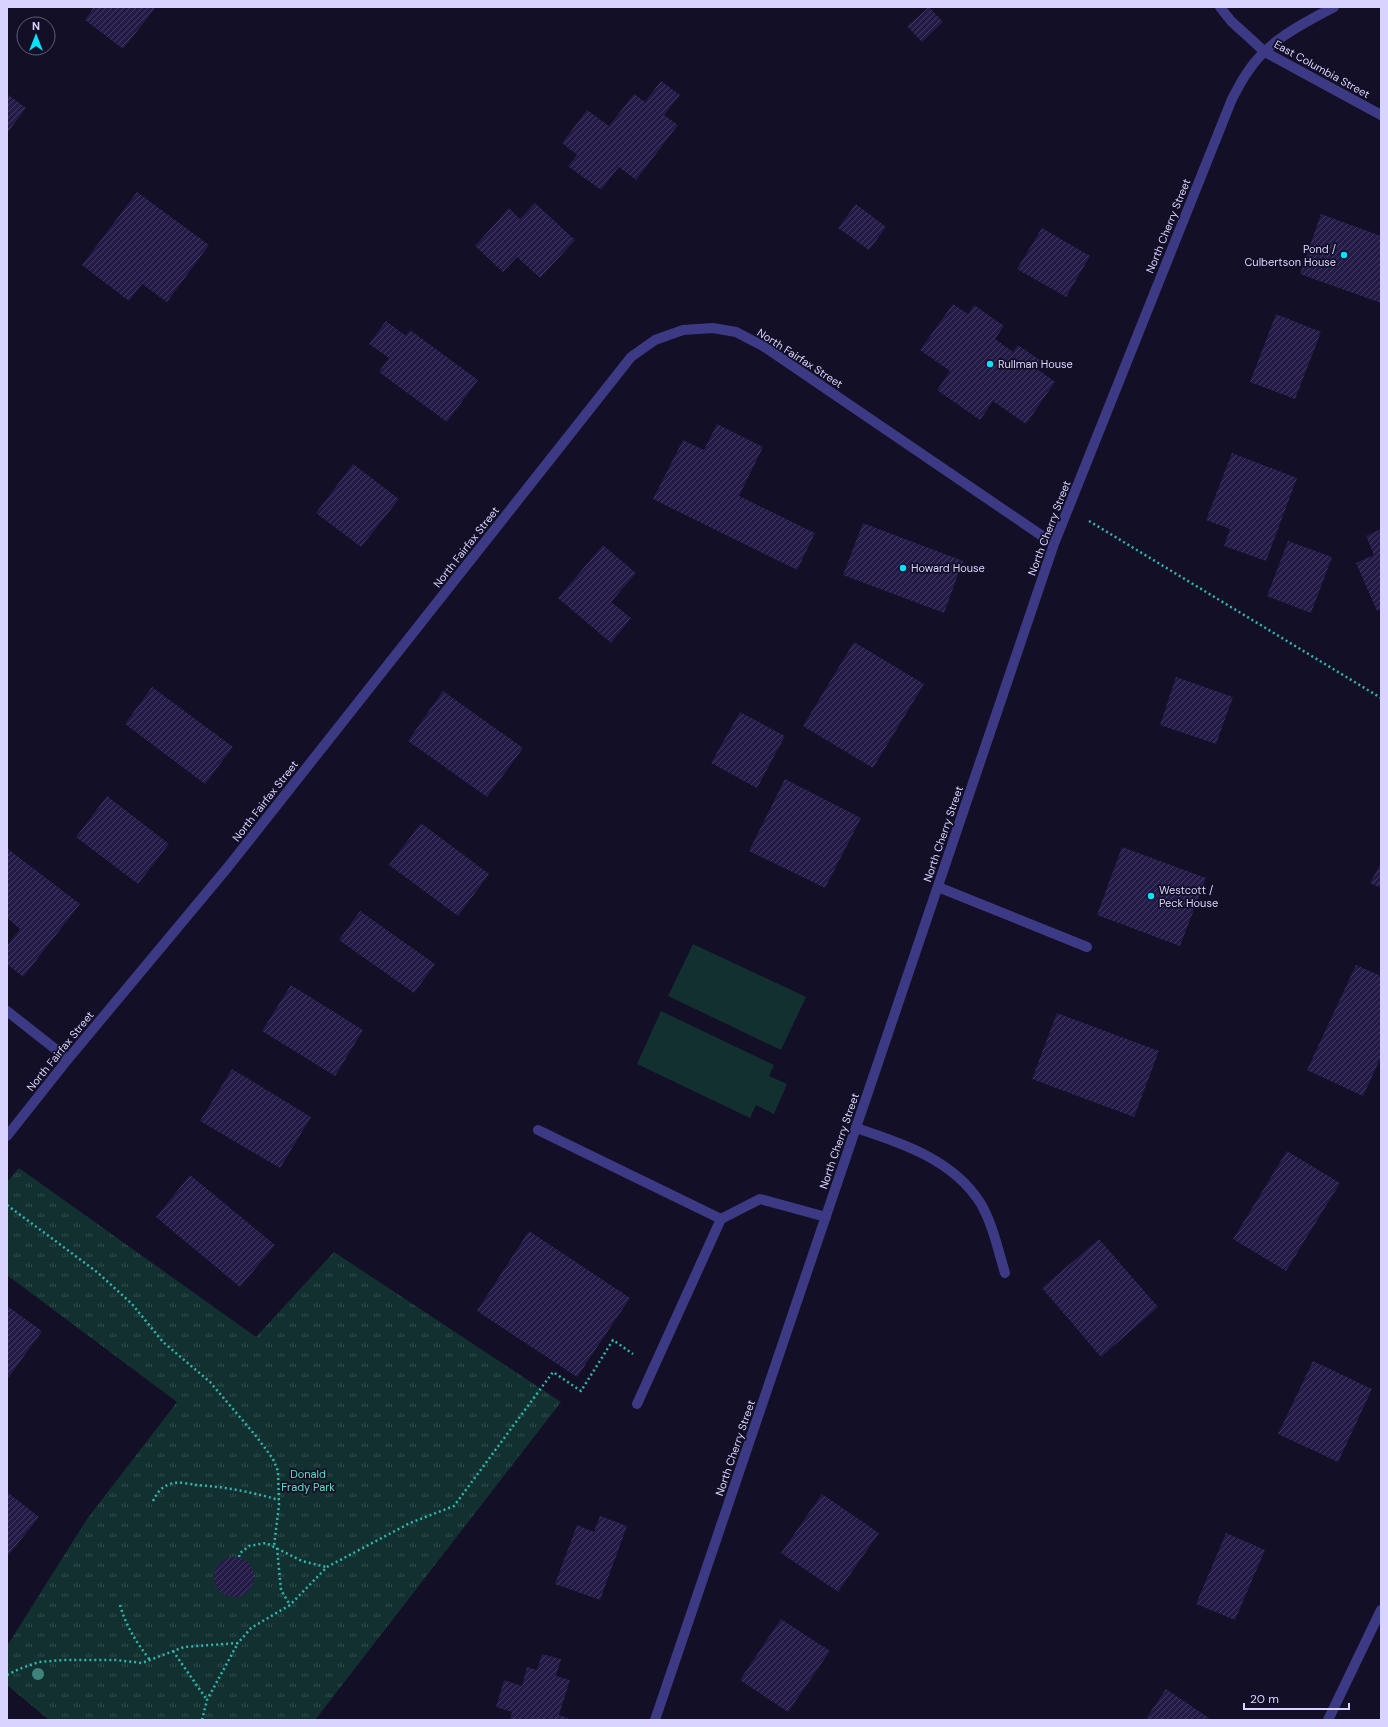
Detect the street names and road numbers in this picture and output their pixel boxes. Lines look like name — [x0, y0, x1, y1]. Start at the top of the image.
street label: East Columbia Street — [1272, 37, 1372, 101]
street label: North Cherry Street — [1143, 177, 1193, 275]
street label: North Fairfax Street — [755, 325, 845, 391]
street label: North Cherry Street — [1024, 479, 1074, 577]
street label: North Fairfax Street — [430, 504, 502, 590]
street label: North Fairfax Street — [229, 758, 301, 844]
street label: North Cherry Street — [920, 784, 966, 884]
street label: North Fairfax Street — [23, 1008, 97, 1094]
street label: North Cherry Street — [816, 1091, 862, 1191]
street label: North Cherry Street — [712, 1398, 758, 1498]

